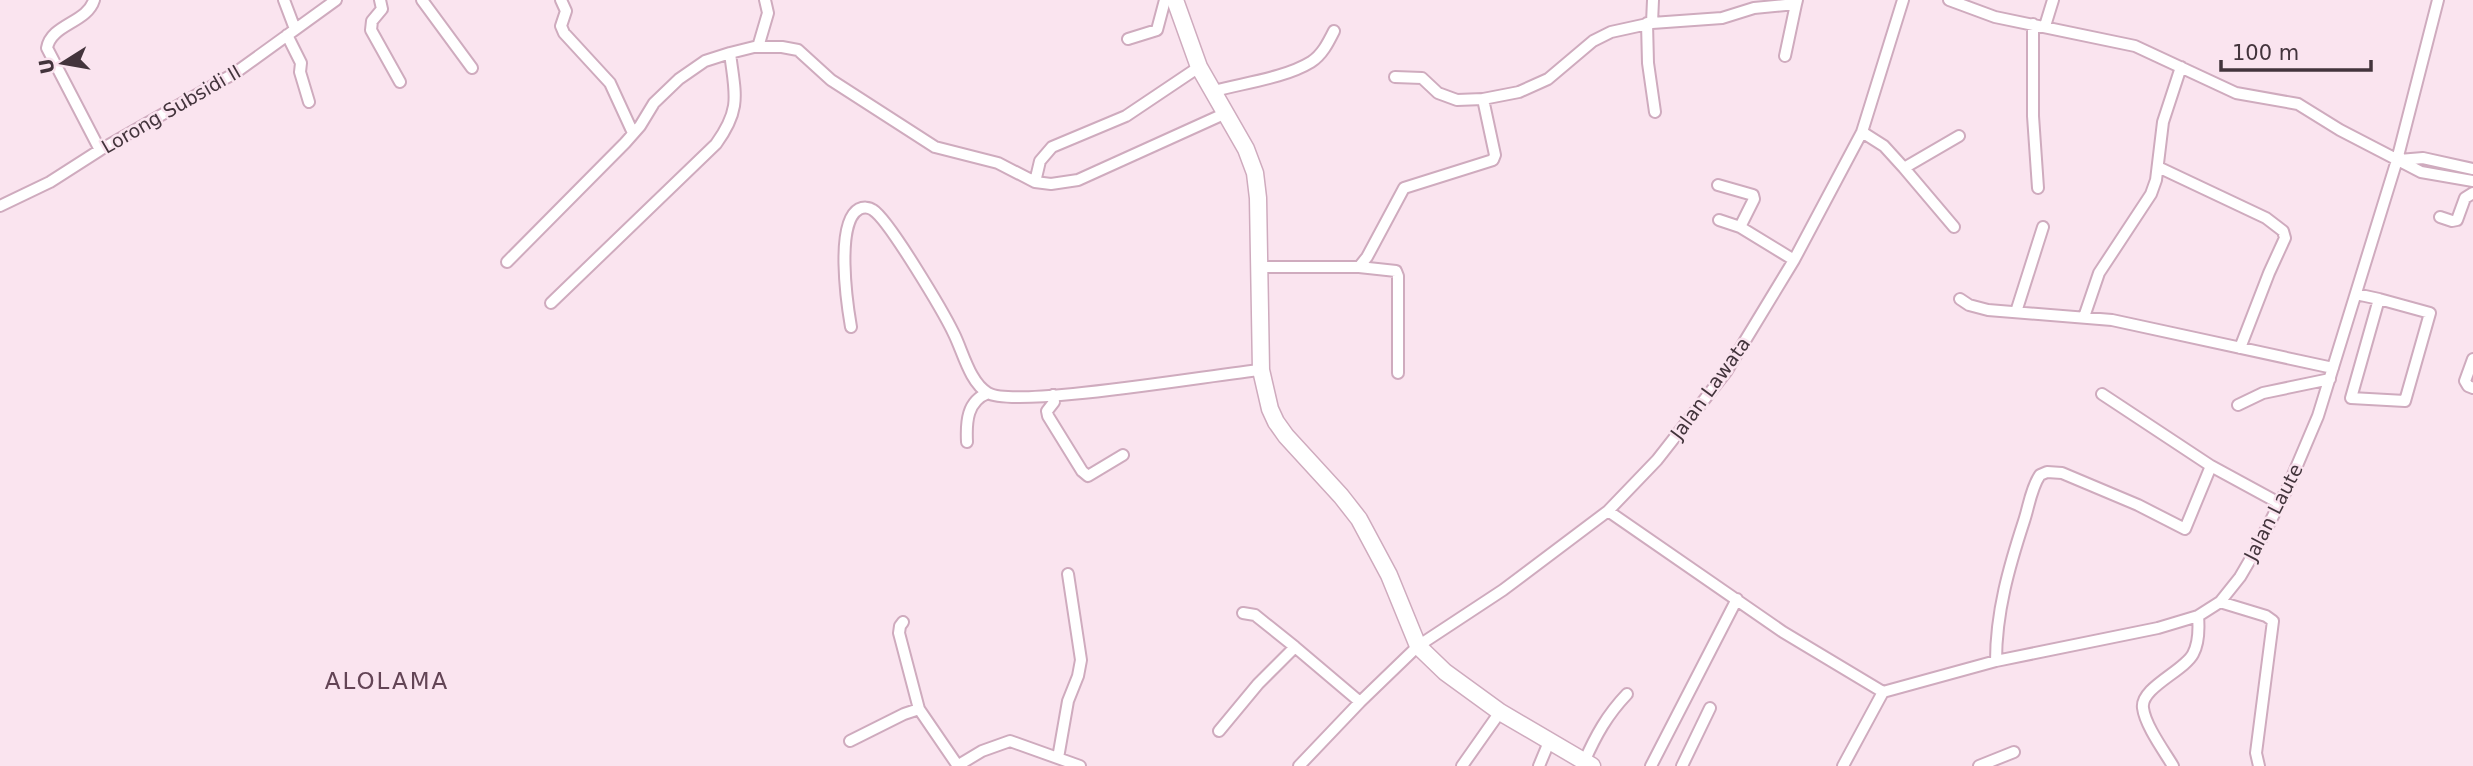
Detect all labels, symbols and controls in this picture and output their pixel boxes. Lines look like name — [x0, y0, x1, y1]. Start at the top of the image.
north arrow — [28, 28, 98, 98]
scale bar — [2221, 28, 2372, 72]
text: 100 m — [2232, 41, 2299, 65]
text: U — [34, 57, 59, 76]
street label: Lorong Subsidi II — [98, 60, 244, 158]
street label: Jalan Lawata — [1665, 333, 1754, 444]
street label: Jalan Laute — [2239, 460, 2307, 565]
district label: ALOLAMA — [325, 668, 449, 694]

